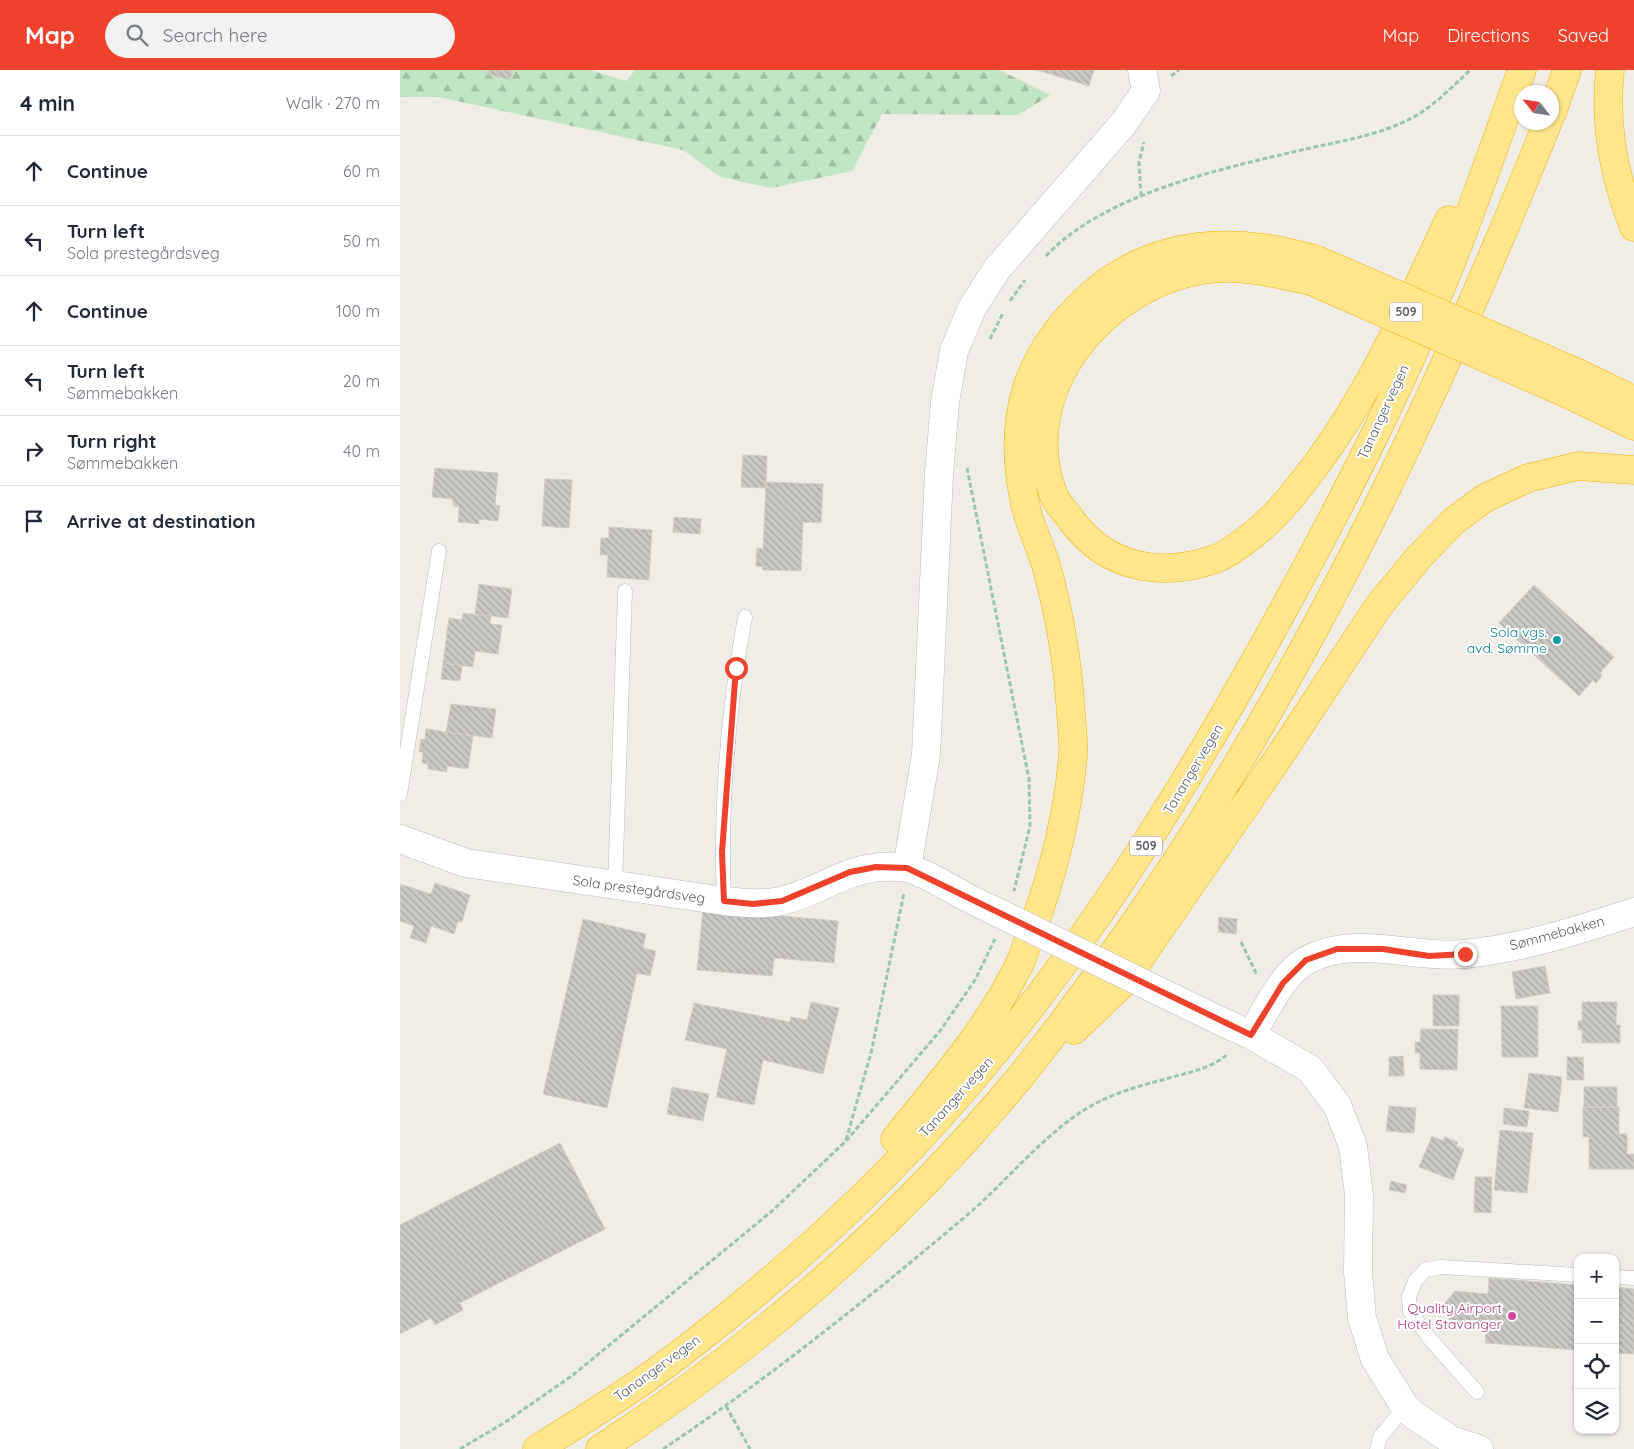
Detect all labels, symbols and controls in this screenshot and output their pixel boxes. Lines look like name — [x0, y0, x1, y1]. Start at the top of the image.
search box — [105, 13, 455, 58]
text: Map — [25, 20, 75, 50]
icon: search — [123, 21, 151, 49]
text: Search here — [163, 23, 268, 47]
text: Map — [1382, 24, 1419, 47]
text: Directions — [1447, 24, 1530, 47]
text: Saved — [1558, 24, 1609, 47]
north arrow — [1514, 85, 1559, 130]
text: 4 min — [20, 90, 75, 116]
text: Walk · 270 m — [286, 93, 380, 113]
icon: ahead — [20, 157, 48, 185]
text: Continue — [67, 159, 148, 183]
text: 60 m — [343, 161, 380, 181]
text: Turn left — [67, 219, 145, 243]
icon: left — [20, 227, 48, 255]
text: 50 m — [343, 231, 380, 251]
text: Sola prestegårdsveg — [67, 243, 220, 263]
icon: ahead — [20, 297, 48, 325]
text: Continue — [67, 299, 148, 323]
text: 100 m — [336, 301, 380, 321]
road number: 509 — [1390, 302, 1422, 322]
text: Turn left — [67, 359, 145, 383]
street label: Tanangervegen — [1353, 362, 1413, 462]
icon: left — [20, 367, 48, 395]
text: 20 m — [343, 371, 380, 391]
text: Sømmebakken — [67, 383, 178, 403]
text: Turn right — [67, 429, 156, 453]
icon: right — [20, 437, 48, 465]
text: 40 m — [343, 441, 380, 461]
text: Sømmebakken — [67, 453, 178, 473]
icon: arrive — [20, 507, 48, 535]
text: Arrive at destination — [67, 509, 256, 533]
place label: Sola vgs. avd. Sømme — [1467, 623, 1547, 657]
marker: Sola vgs. avd. Sømme — [1551, 634, 1563, 646]
route start — [725, 657, 748, 680]
street label: Tanangervegen — [1159, 721, 1227, 817]
road number: 509 — [1130, 836, 1162, 856]
street label: Sola prestegårdsveg — [572, 871, 706, 907]
street label: Sømmebakken — [1508, 912, 1606, 954]
route end — [1454, 943, 1477, 966]
street label: Tanangervegen — [915, 1053, 997, 1141]
map controls — [1574, 1254, 1619, 1434]
button: + — [1574, 1254, 1619, 1299]
place label: Quality Airport Hotel Stavanger — [1397, 1299, 1503, 1333]
button: − — [1574, 1299, 1619, 1344]
marker: Quality Airport Hotel Stavanger — [1506, 1310, 1518, 1322]
street label: Tanangervegen — [610, 1331, 704, 1405]
button: locate — [1574, 1344, 1619, 1389]
button: layers — [1574, 1389, 1619, 1434]

